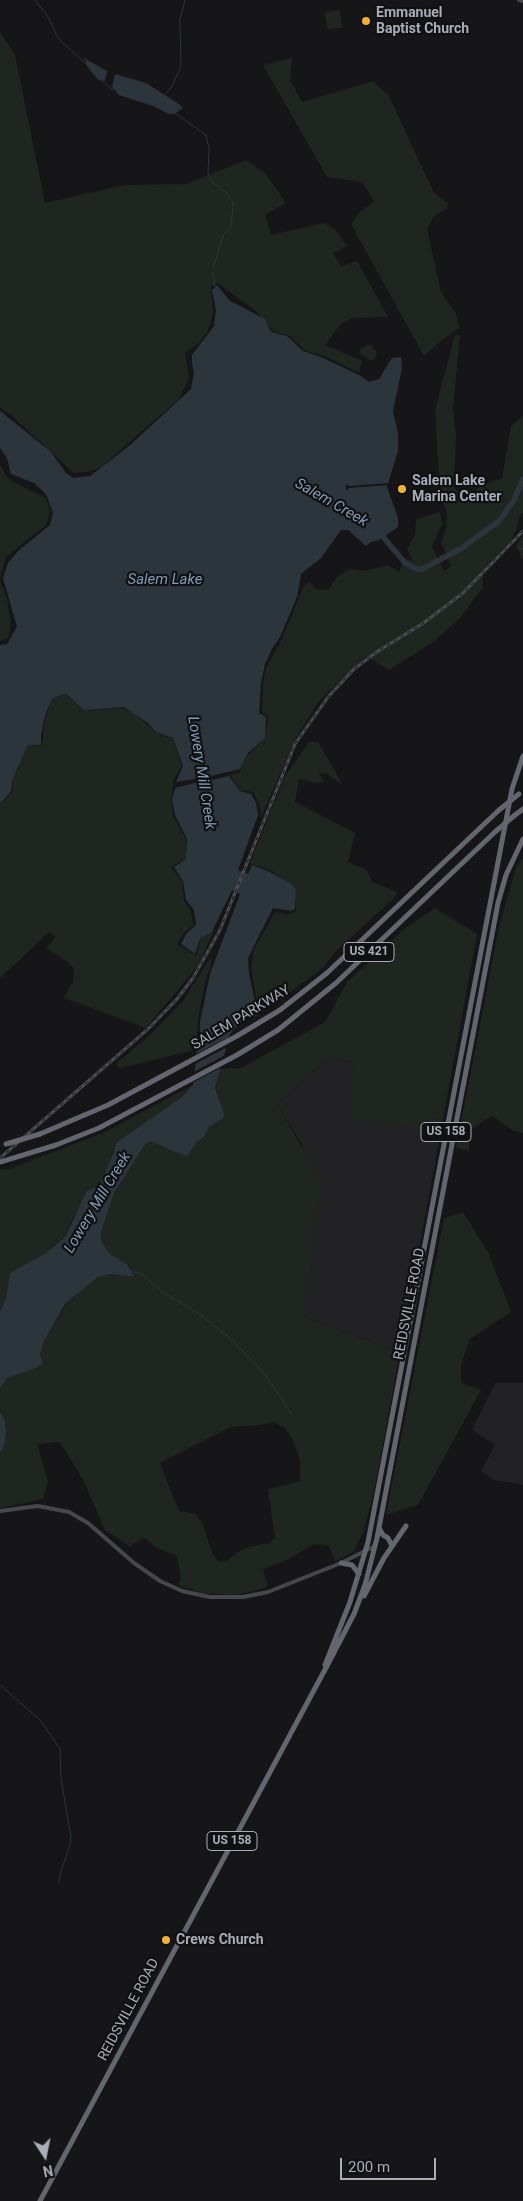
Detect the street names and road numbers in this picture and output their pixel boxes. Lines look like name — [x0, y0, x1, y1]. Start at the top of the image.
road number: US 421 — [344, 942, 394, 962]
street label: SALEM PARKWAY — [189, 982, 293, 1054]
road number: US 158 — [421, 1122, 471, 1142]
street label: REIDSVILLE ROAD — [391, 1247, 429, 1361]
road number: US 158 — [207, 1832, 257, 1850]
street label: REIDSVILLE ROAD — [95, 1956, 163, 2064]

